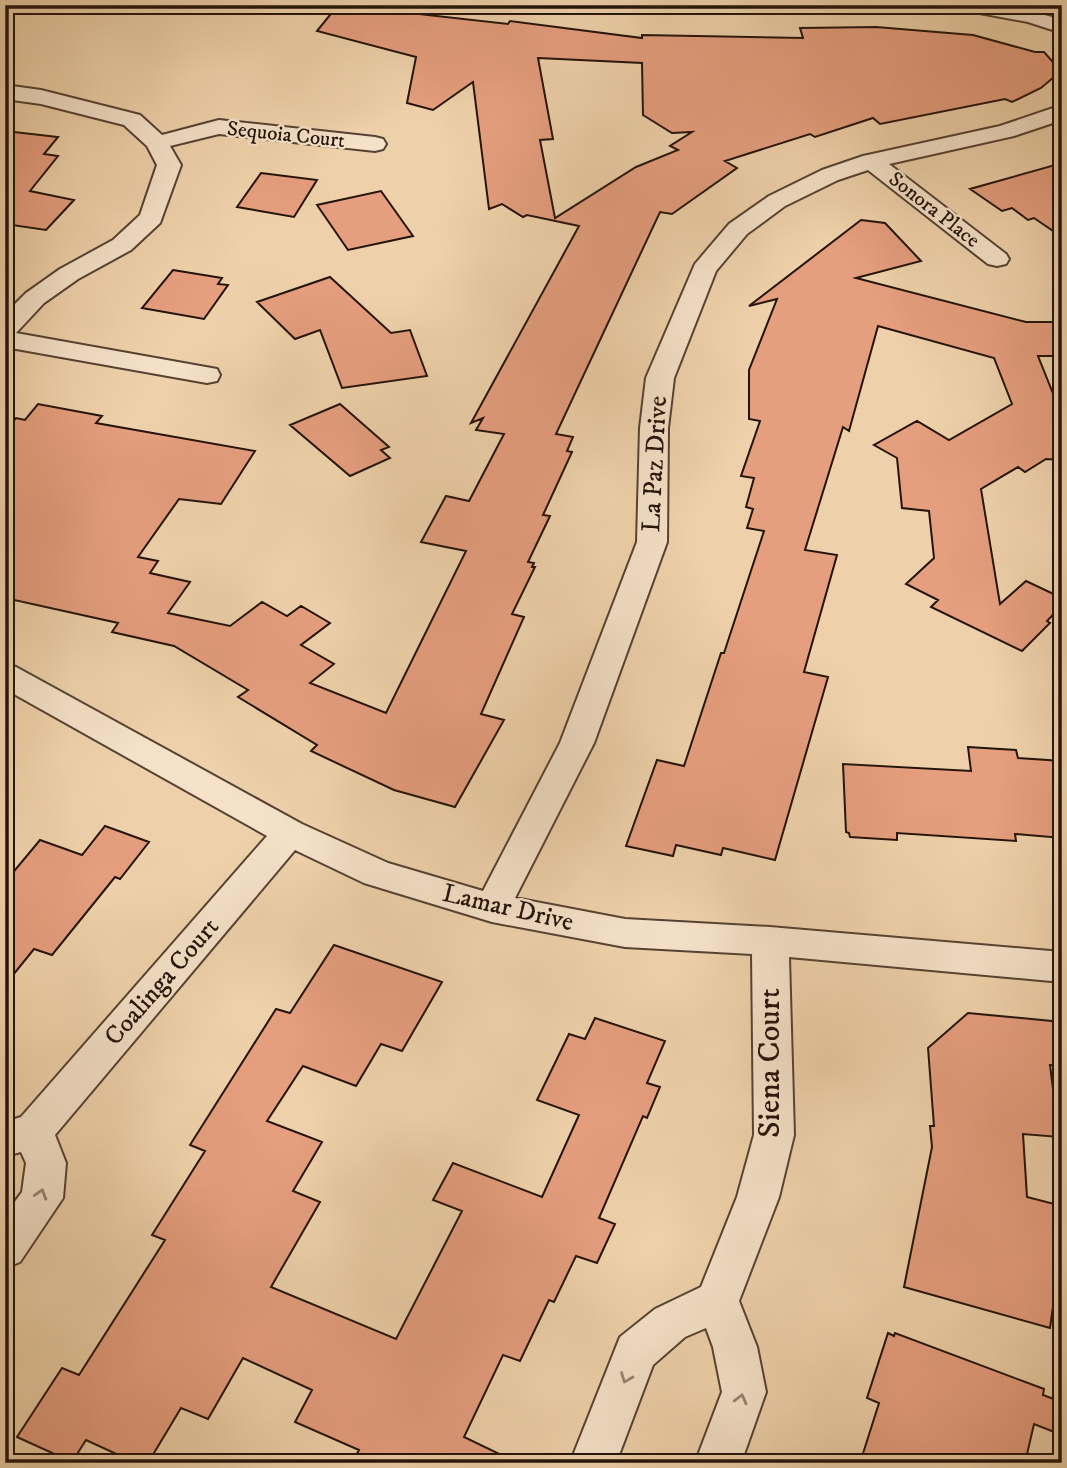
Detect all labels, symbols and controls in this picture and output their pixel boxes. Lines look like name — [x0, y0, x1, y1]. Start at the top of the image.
street label: Sequoia Court — [226, 116, 346, 154]
street label: Sonora Place — [883, 166, 985, 254]
street label: La Paz Drive — [635, 395, 675, 533]
street label: Lamar Drive — [439, 877, 577, 939]
street label: Coalinga Court — [97, 911, 227, 1053]
street label: Siena Court — [750, 988, 790, 1138]
one-way arrow — [32, 1189, 47, 1201]
one-way arrow — [620, 1371, 634, 1383]
one-way arrow — [732, 1393, 747, 1405]

